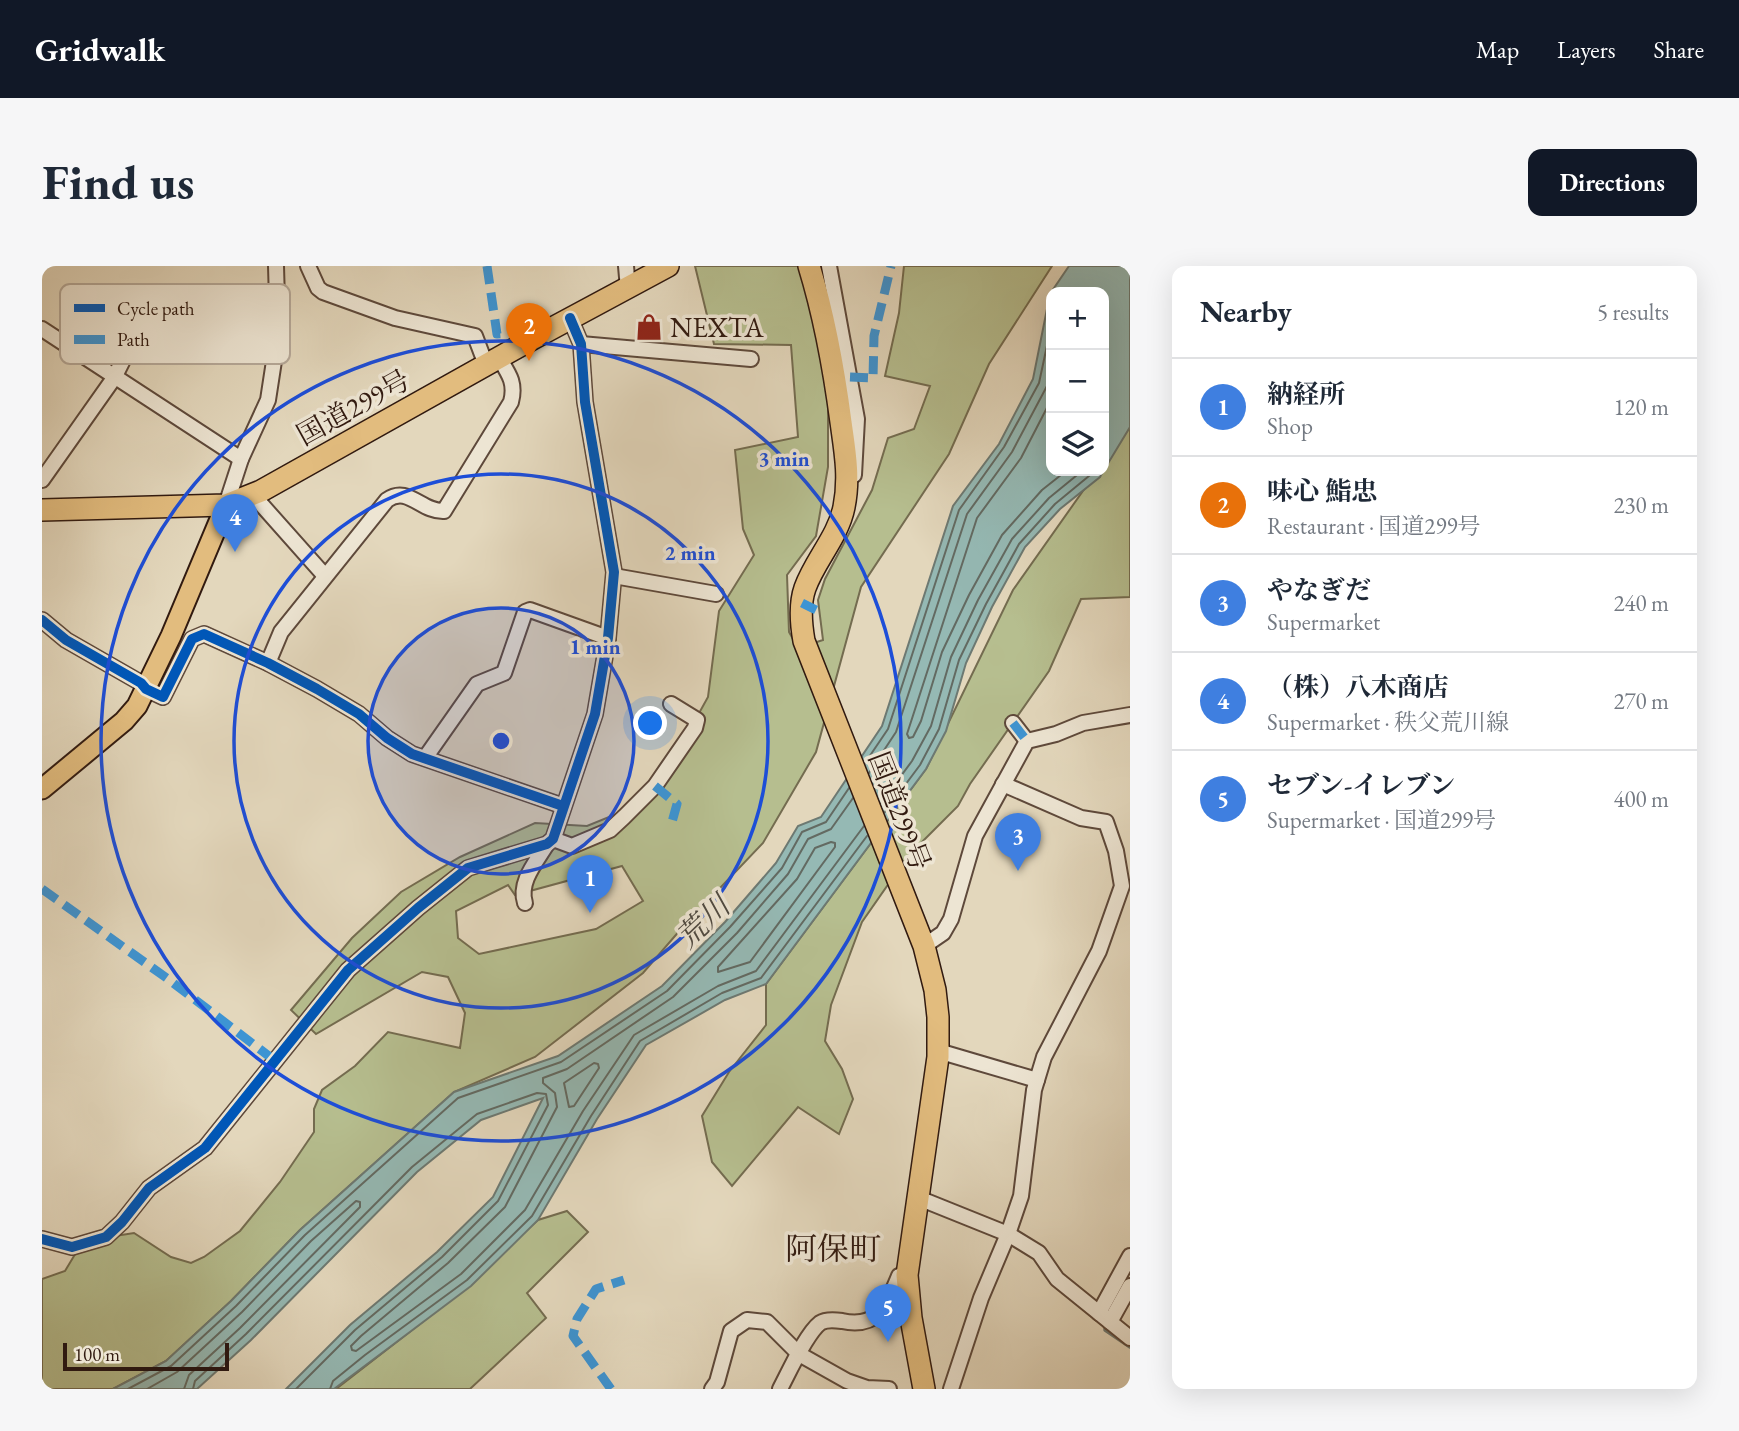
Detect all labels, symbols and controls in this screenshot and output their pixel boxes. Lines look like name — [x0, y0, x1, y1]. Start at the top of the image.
text: Gridwalk — [35, 28, 165, 71]
text: Map — [1476, 34, 1519, 65]
text: Layers — [1557, 34, 1616, 65]
text: Share — [1654, 34, 1704, 65]
button: Directions — [1528, 149, 1697, 216]
text: Find us — [42, 150, 194, 214]
legend — [60, 284, 290, 364]
map controls — [1046, 287, 1109, 476]
button: + — [1046, 287, 1109, 350]
text: Nearby — [1200, 292, 1292, 331]
text: Cycle path — [117, 296, 195, 321]
text: 5 results — [1597, 297, 1669, 327]
pin: 2 — [506, 303, 552, 361]
place label: NEXTA — [670, 309, 764, 345]
shop icon: NEXTA — [634, 312, 664, 342]
text: Path — [117, 327, 150, 352]
button: − — [1046, 350, 1109, 413]
street label: 国道299号 — [290, 361, 416, 453]
text: 納経所 — [1267, 377, 1345, 411]
text: 1 — [1217, 392, 1229, 422]
text: 120 m — [1613, 392, 1669, 422]
text: Shop — [1267, 411, 1313, 441]
button: layers — [1046, 413, 1109, 476]
text: 3 min — [758, 445, 810, 472]
text: 味心 鮨忠 — [1267, 474, 1377, 508]
text: 2 — [1217, 490, 1229, 520]
text: 230 m — [1613, 490, 1669, 520]
pin: 4 — [212, 494, 258, 552]
text: Restaurant · 国道299号 — [1267, 511, 1480, 541]
text: 2 min — [664, 539, 716, 566]
text: やなぎだ — [1267, 573, 1371, 607]
text: 3 — [1217, 588, 1229, 618]
text: 240 m — [1613, 588, 1669, 618]
text: Supermarket — [1267, 607, 1380, 637]
text: 1 min — [569, 633, 621, 660]
text: （株）八木商店 — [1267, 670, 1449, 704]
text: 4 — [1217, 686, 1229, 716]
text: 270 m — [1613, 686, 1669, 716]
your location — [633, 706, 667, 740]
text: Supermarket · 秩父荒川線 — [1267, 707, 1509, 737]
centre of rings — [489, 729, 513, 753]
street label: 国道299号 — [861, 747, 939, 875]
text: セブン-イレブン — [1267, 768, 1455, 802]
text: 5 — [1217, 784, 1229, 814]
text: 400 m — [1613, 784, 1669, 814]
text: Supermarket · 国道299号 — [1267, 805, 1496, 835]
pin: 3 — [995, 813, 1041, 871]
pin: 1 — [567, 855, 613, 913]
water label: 荒川 — [667, 885, 740, 956]
district label: 阿保町 — [785, 1228, 881, 1270]
pin: 5 — [865, 1284, 911, 1342]
scale bar — [63, 1340, 229, 1372]
text: 100 m — [74, 1342, 120, 1367]

